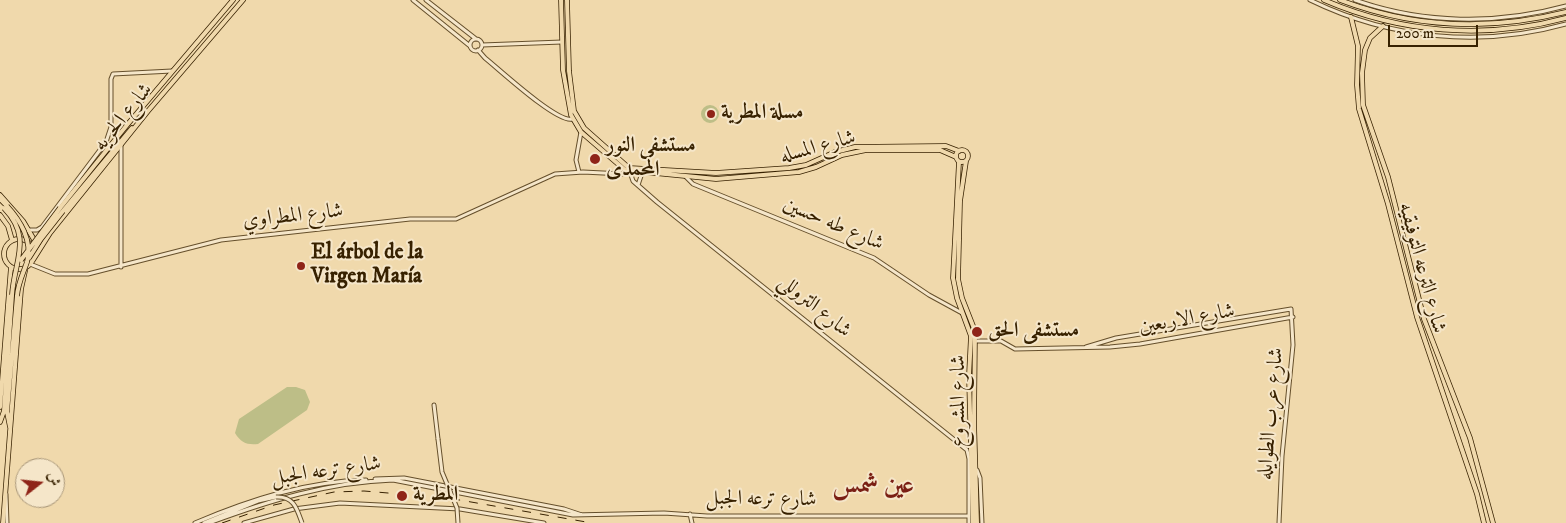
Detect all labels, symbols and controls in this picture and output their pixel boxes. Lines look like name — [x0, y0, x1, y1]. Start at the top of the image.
scale bar — [1391, 15, 1481, 47]
text: 200 m — [1396, 24, 1434, 43]
street label: شارع الحريه — [89, 79, 159, 157]
place label: مسلة المطرية — [721, 101, 803, 127]
marker: مسلة المطرية — [705, 108, 717, 120]
street label: شارع المسله — [777, 126, 859, 170]
place label: مستشفى النور المحمدى — [606, 134, 696, 184]
marker: مستشفى النور المحمدى — [588, 152, 602, 166]
street label: شارع طه حسين — [779, 193, 887, 257]
street label: شارع المطراوي — [242, 199, 344, 235]
street label: شارع الترعه التوفيقيه — [1391, 200, 1451, 336]
place label: El árbol de la Virgen María — [311, 241, 423, 291]
marker: El árbol de la Virgen María — [295, 260, 307, 272]
street label: شارع التروللي — [772, 270, 856, 344]
street label: شارع الاربعين — [1137, 299, 1237, 341]
place label: مستشفى الحق — [988, 319, 1079, 345]
marker: مستشفى الحق — [970, 325, 984, 339]
street label: شارع عرب الطوايله — [1254, 347, 1290, 481]
street label: شارع المشروع — [947, 355, 973, 447]
street label: شارع ترعه الجبل — [269, 452, 383, 492]
north arrow — [15, 458, 65, 508]
text: ش — [43, 470, 64, 488]
district label: عين شمس — [832, 471, 914, 503]
place label: المطرية — [413, 483, 458, 509]
street label: شارع ترعه الجبل — [705, 486, 817, 514]
marker: المطرية — [395, 489, 409, 503]

